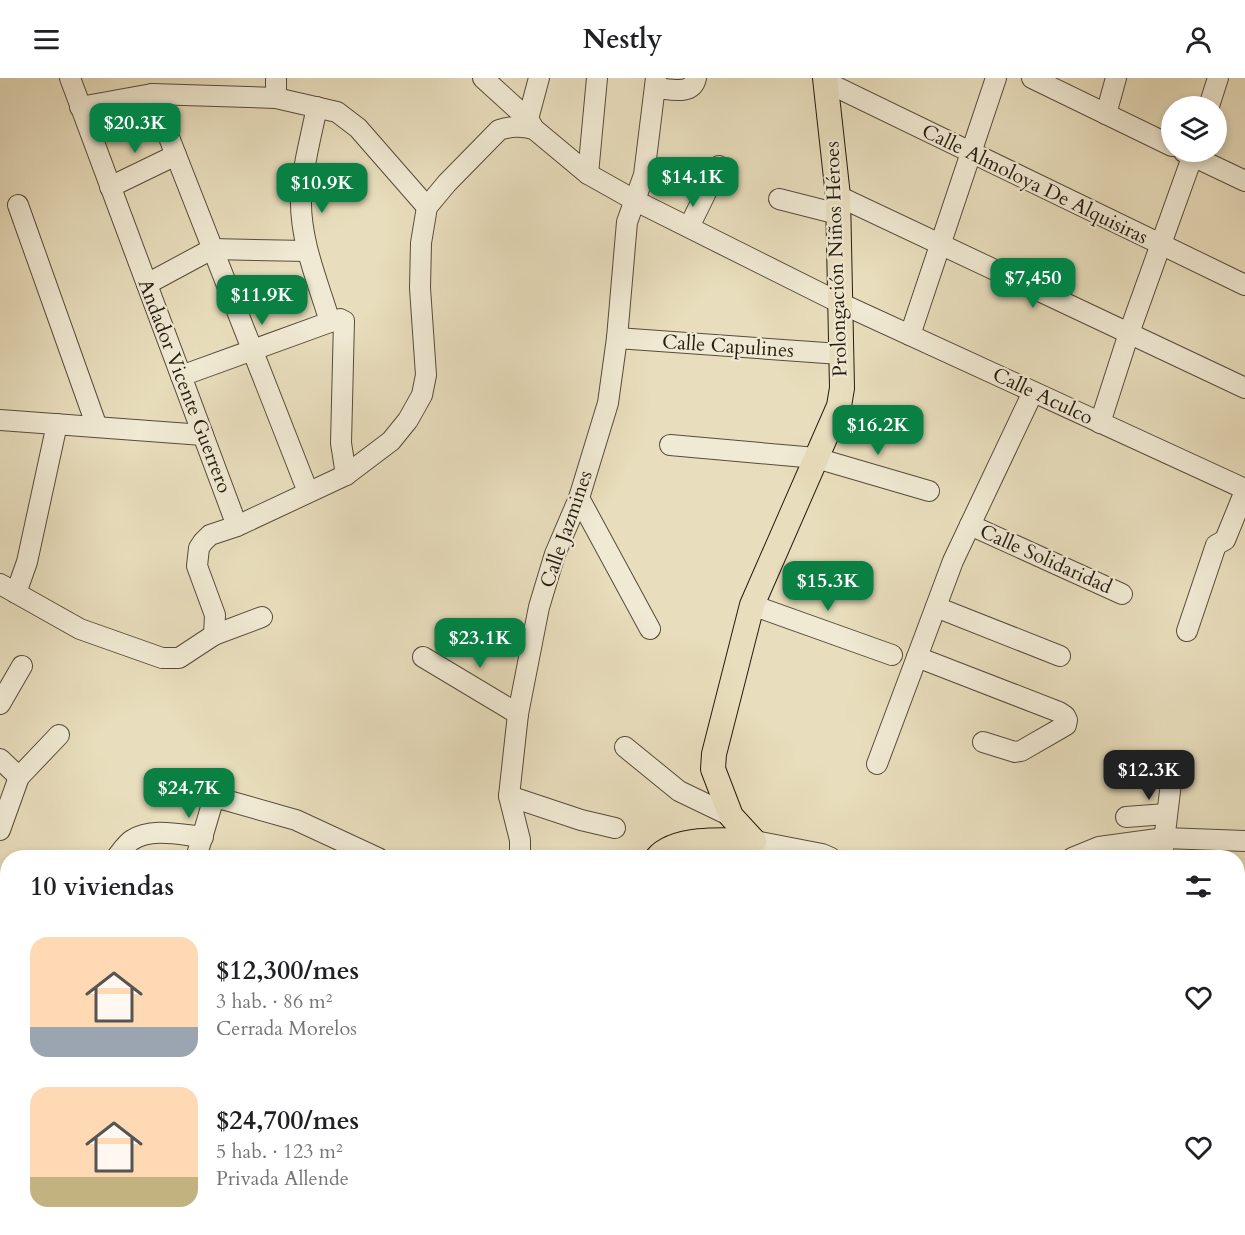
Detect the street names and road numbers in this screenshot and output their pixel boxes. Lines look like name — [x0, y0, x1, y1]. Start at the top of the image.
street label: Calle Almoloya De Alquisiras — [917, 117, 1153, 251]
street label: Prolongación Niños Héroes — [818, 141, 854, 377]
street label: Andador Vicente Guerrero — [132, 275, 238, 497]
street label: Calle Capulines — [661, 328, 795, 364]
street label: Calle Aculco — [988, 361, 1098, 431]
street label: Calle Jazmines — [533, 467, 599, 591]
street label: Calle Solidaridad — [976, 518, 1117, 600]

